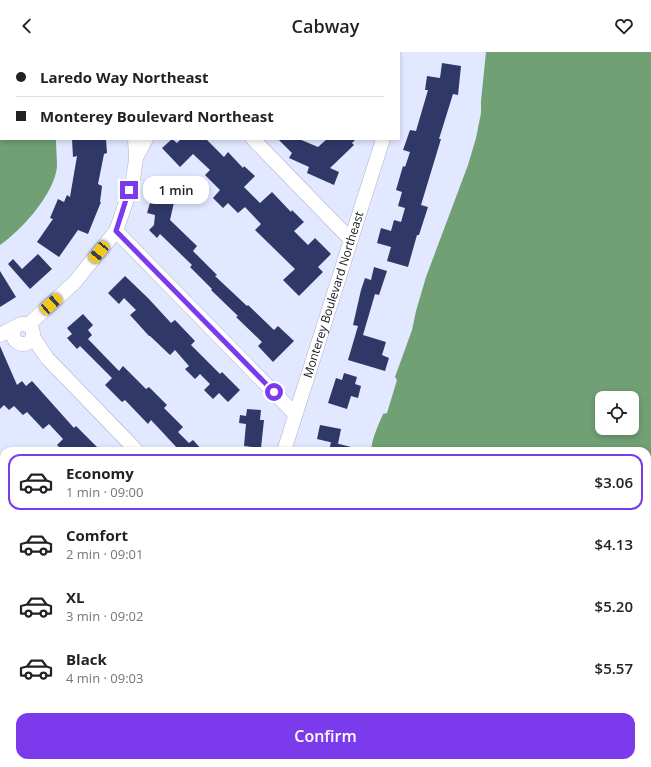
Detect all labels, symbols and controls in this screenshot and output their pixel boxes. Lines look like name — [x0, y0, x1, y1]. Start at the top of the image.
text: Cabway — [292, 14, 359, 38]
icon: back — [16, 15, 38, 37]
icon: heart — [613, 15, 635, 37]
text: Laredo Way Northeast — [40, 67, 208, 87]
text: Monterey Boulevard Northeast — [40, 106, 274, 126]
callout: 1 min — [143, 176, 209, 204]
route end — [120, 181, 138, 199]
text: 1 min — [158, 181, 194, 199]
street label: Monterey Boulevard Northeast — [299, 209, 367, 380]
car — [87, 239, 111, 265]
car — [38, 292, 64, 316]
route start — [265, 383, 283, 401]
map controls — [595, 391, 639, 435]
button: locate — [595, 391, 639, 435]
text: Economy — [66, 463, 134, 483]
icon: car — [18, 464, 54, 500]
text: $3.06 — [595, 472, 633, 492]
text: 1 min · 09:00 — [66, 483, 143, 501]
text: Comfort — [66, 525, 128, 545]
icon: car — [18, 526, 54, 562]
text: $4.13 — [595, 534, 633, 554]
text: 2 min · 09:01 — [66, 545, 143, 563]
text: XL — [66, 587, 84, 607]
icon: car — [18, 588, 54, 624]
text: $5.20 — [595, 596, 633, 616]
text: 3 min · 09:02 — [66, 607, 143, 625]
text: Black — [66, 649, 107, 669]
icon: car — [18, 650, 54, 686]
text: $5.57 — [595, 658, 633, 678]
text: 4 min · 09:03 — [66, 669, 143, 687]
button: Confirm — [16, 713, 635, 759]

